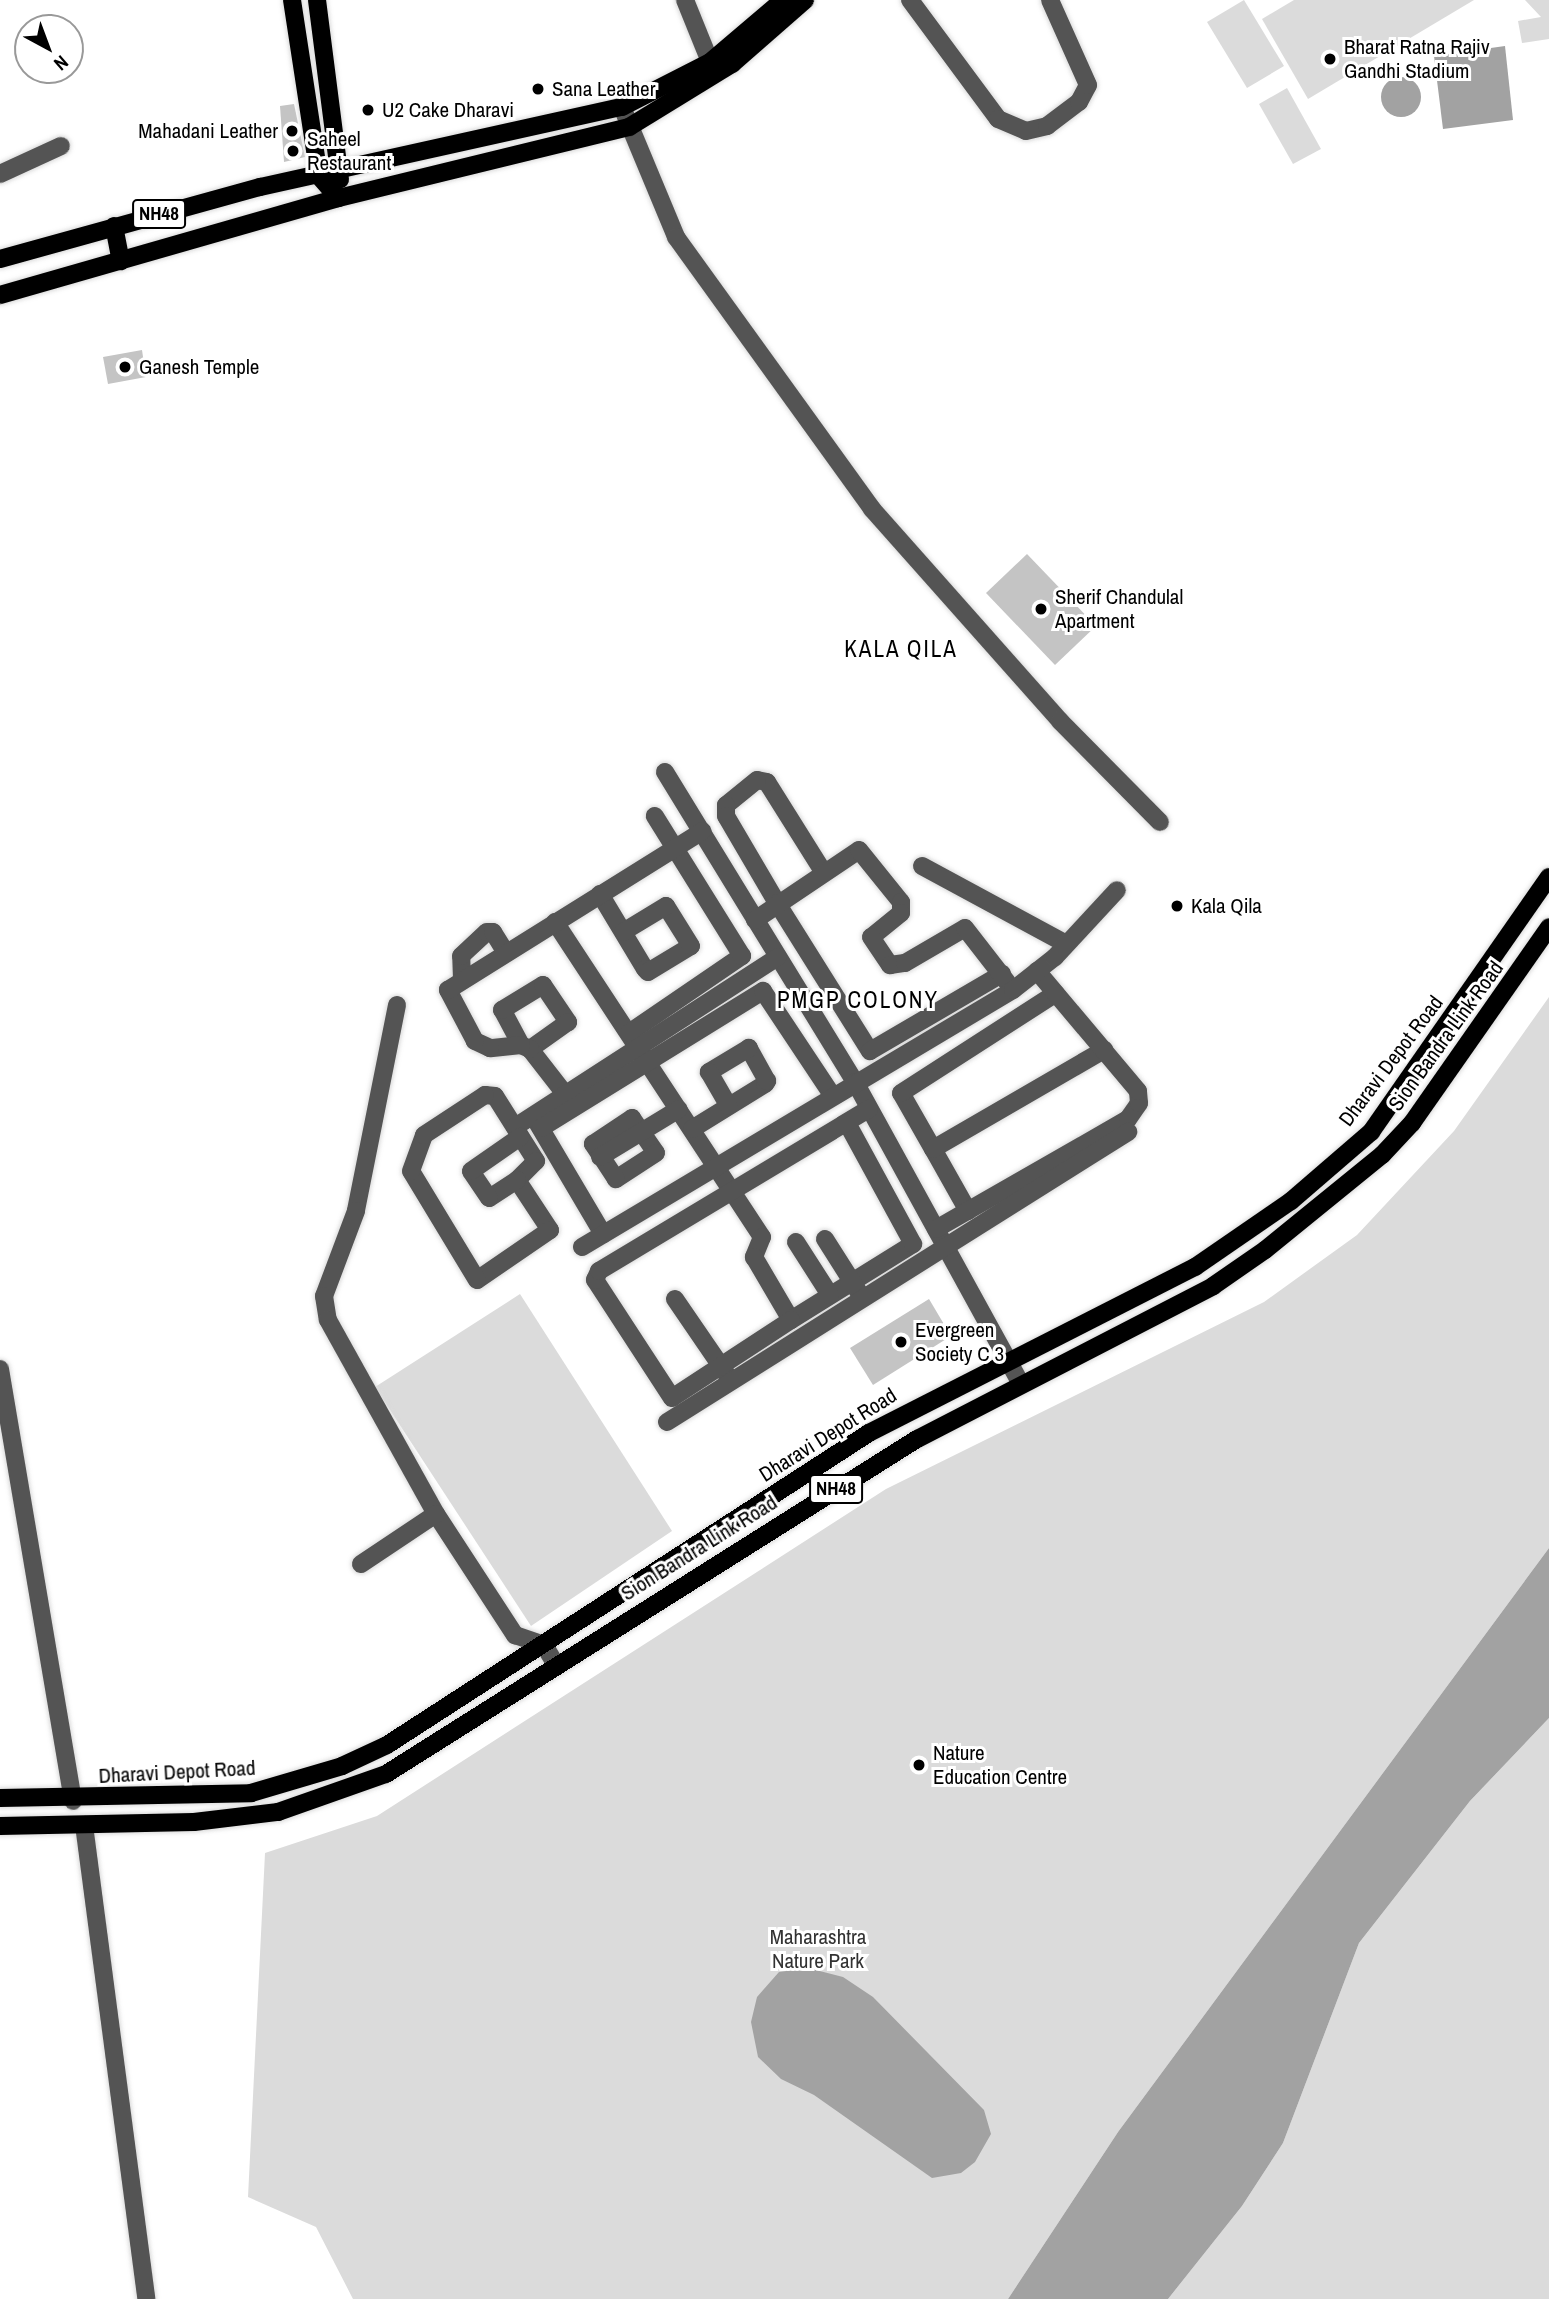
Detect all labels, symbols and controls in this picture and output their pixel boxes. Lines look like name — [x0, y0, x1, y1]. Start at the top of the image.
north arrow — [14, 14, 84, 84]
place label: Bharat Ratna Rajiv Gandhi Stadium — [1344, 34, 1489, 84]
text: N — [49, 50, 74, 77]
marker: Bharat Ratna Rajiv Gandhi Stadium — [1322, 51, 1338, 67]
place label: Sana Leather — [552, 76, 655, 102]
marker: Sana Leather — [530, 81, 546, 97]
place label: U2 Cake Dharavi — [382, 97, 514, 123]
marker: U2 Cake Dharavi — [360, 102, 376, 118]
place label: Mahadani Leather — [138, 118, 278, 144]
marker: Mahadani Leather — [284, 123, 300, 139]
place label: Saheel Restaurant — [307, 126, 391, 176]
marker: Saheel Restaurant — [285, 143, 301, 159]
road number: NH48 — [131, 198, 187, 230]
place label: Ganesh Temple — [139, 354, 260, 380]
marker: Ganesh Temple — [117, 359, 133, 375]
place label: Sherif Chandulal Apartment — [1055, 584, 1183, 634]
marker: Sherif Chandulal Apartment — [1033, 601, 1049, 617]
district label: KALA QILA — [845, 635, 957, 663]
place label: Kala Qila — [1191, 893, 1262, 919]
marker: Kala Qila — [1169, 898, 1185, 914]
street label: Sion Bandra Link Road — [1383, 956, 1509, 1116]
district label: PMGP COLONY — [778, 986, 938, 1014]
street label: Dharavi Depot Road — [1334, 991, 1448, 1131]
place label: Evergreen Society C 3 — [915, 1317, 1004, 1367]
marker: Evergreen Society C 3 — [893, 1334, 909, 1350]
street label: Dharavi Depot Road — [755, 1383, 901, 1487]
road number: NH48 — [808, 1474, 864, 1504]
street label: Sion Bandra Link Road — [616, 1490, 782, 1606]
place label: Nature Education Centre — [933, 1740, 1067, 1790]
street label: Dharavi Depot Road — [98, 1755, 256, 1789]
marker: Nature Education Centre — [911, 1757, 927, 1773]
park label: Maharashtra Nature Park — [770, 1924, 866, 1974]

